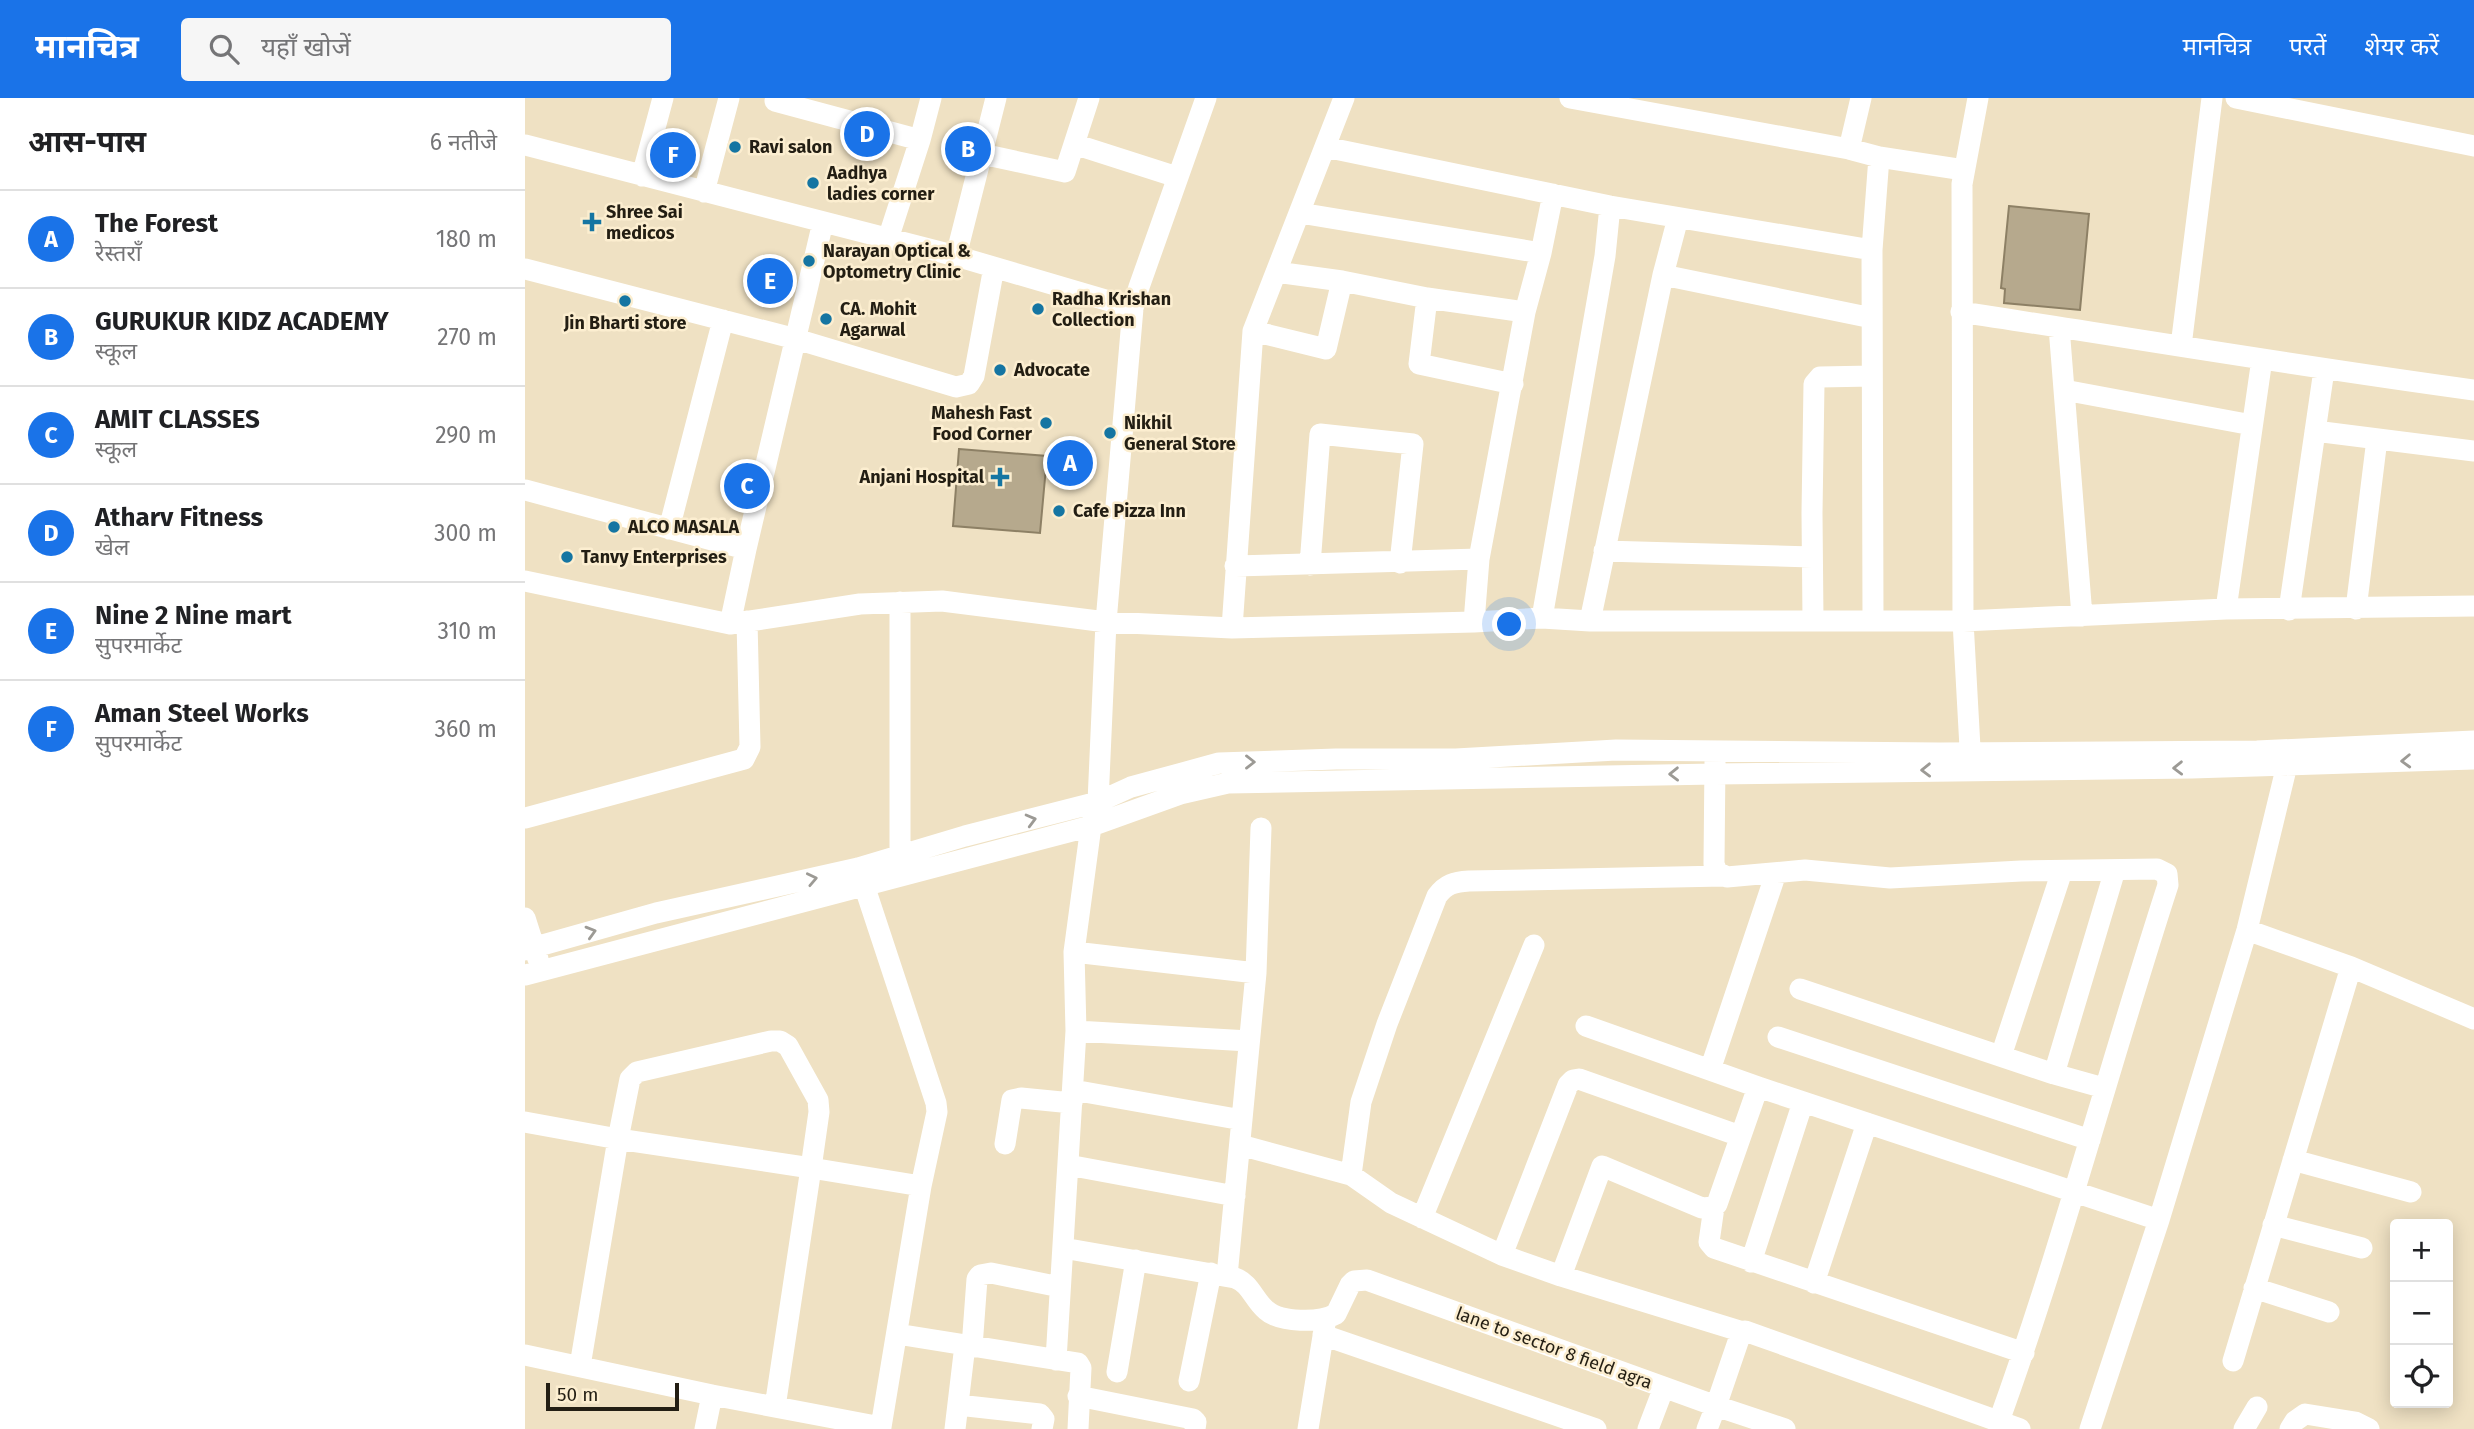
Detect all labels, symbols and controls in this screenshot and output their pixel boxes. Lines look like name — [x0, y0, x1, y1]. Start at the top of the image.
search box — [181, 18, 671, 81]
text: मानचित्र — [35, 27, 139, 67]
icon: search — [205, 30, 243, 68]
text: यहाँ खोजें — [261, 32, 351, 63]
text: मानचित्र — [2183, 33, 2251, 61]
text: परतें — [2289, 33, 2326, 61]
text: शेयर करें — [2364, 33, 2439, 61]
pin: D — [844, 108, 890, 160]
pin: B — [945, 123, 991, 175]
text: आस-पास — [28, 124, 146, 160]
text: 6 नतीजे — [430, 128, 497, 156]
pin: F — [650, 129, 696, 181]
place label: Ravi salon — [749, 136, 832, 158]
marker: Ravi salon — [727, 139, 743, 155]
place label: Aadhya ladies corner — [826, 162, 935, 205]
marker: Aadhya ladies corner — [805, 175, 821, 191]
place label: Shree Sai medicos — [606, 201, 683, 244]
text: The Forest — [95, 208, 218, 239]
marker: Shree Sai medicos — [584, 214, 600, 230]
text: A — [44, 225, 58, 253]
text: 180 m — [436, 225, 497, 253]
text: रेस्तराँ — [95, 239, 142, 267]
place label: Narayan Optical & Optometry Clinic — [823, 240, 971, 283]
marker: Narayan Optical & Optometry Clinic — [801, 253, 817, 269]
pin: E — [747, 255, 793, 307]
place label: Radha Krishan Collection — [1052, 288, 1171, 331]
marker: Jin Bharti store — [617, 293, 633, 309]
place label: CA. Mohit Agarwal — [839, 298, 918, 341]
marker: Radha Krishan Collection — [1030, 301, 1046, 317]
text: GURUKUR KIDZ ACADEMY — [95, 306, 389, 337]
marker: CA. Mohit Agarwal — [818, 311, 834, 327]
place label: Jin Bharti store — [563, 312, 686, 334]
text: B — [44, 323, 58, 351]
text: 270 m — [437, 323, 497, 351]
text: स्कूल — [95, 337, 137, 365]
place label: Advocate — [1013, 359, 1090, 381]
marker: Advocate — [992, 362, 1008, 378]
place label: Mahesh Fast Food Corner — [931, 402, 1033, 445]
text: AMIT CLASSES — [95, 404, 260, 435]
place label: Nikhil General Store — [1124, 412, 1236, 455]
marker: Mahesh Fast Food Corner — [1038, 415, 1054, 431]
text: C — [44, 421, 58, 449]
text: 290 m — [435, 421, 497, 449]
marker: Nikhil General Store — [1102, 425, 1118, 441]
text: स्कूल — [95, 435, 137, 463]
pin: A — [1047, 437, 1093, 489]
pin: C — [724, 460, 770, 512]
place label: Anjani Hospital — [859, 466, 985, 488]
marker: Anjani Hospital — [990, 467, 1010, 487]
place label: Cafe Pizza Inn — [1073, 500, 1186, 522]
text: Atharv Fitness — [95, 502, 263, 533]
marker: Cafe Pizza Inn — [1051, 503, 1067, 519]
place label: ALCO MASALA — [627, 516, 740, 538]
text: D — [44, 519, 58, 547]
text: 300 m — [434, 519, 497, 547]
marker: ALCO MASALA — [606, 519, 622, 535]
text: खेल — [95, 533, 129, 561]
place label: Tanvy Enterprises — [581, 546, 727, 568]
marker: Tanvy Enterprises — [559, 549, 575, 565]
text: Nine 2 Nine mart — [95, 600, 291, 631]
your location — [1492, 607, 1526, 641]
text: E — [45, 617, 57, 645]
text: 310 m — [437, 617, 497, 645]
text: सुपरमार्केट — [95, 631, 182, 659]
text: Aman Steel Works — [95, 698, 309, 729]
text: F — [45, 715, 57, 743]
text: 360 m — [435, 715, 497, 743]
text: सुपरमार्केट — [95, 729, 182, 757]
one-way arrow — [1246, 754, 1256, 770]
one-way arrow — [2400, 754, 2411, 769]
one-way arrow — [2173, 760, 2183, 776]
one-way arrow — [1921, 762, 1931, 778]
one-way arrow — [1669, 767, 1680, 782]
one-way arrow — [1025, 813, 1037, 828]
one-way arrow — [806, 872, 818, 887]
one-way arrow — [584, 925, 596, 940]
map controls — [2390, 1219, 2453, 1408]
button: + — [2390, 1219, 2453, 1282]
button: − — [2390, 1282, 2453, 1345]
street label: lane to sector 8 field agra — [1453, 1302, 1655, 1394]
button: locate — [2390, 1345, 2453, 1408]
scale bar — [546, 1380, 679, 1412]
text: 50 m — [557, 1383, 598, 1406]

